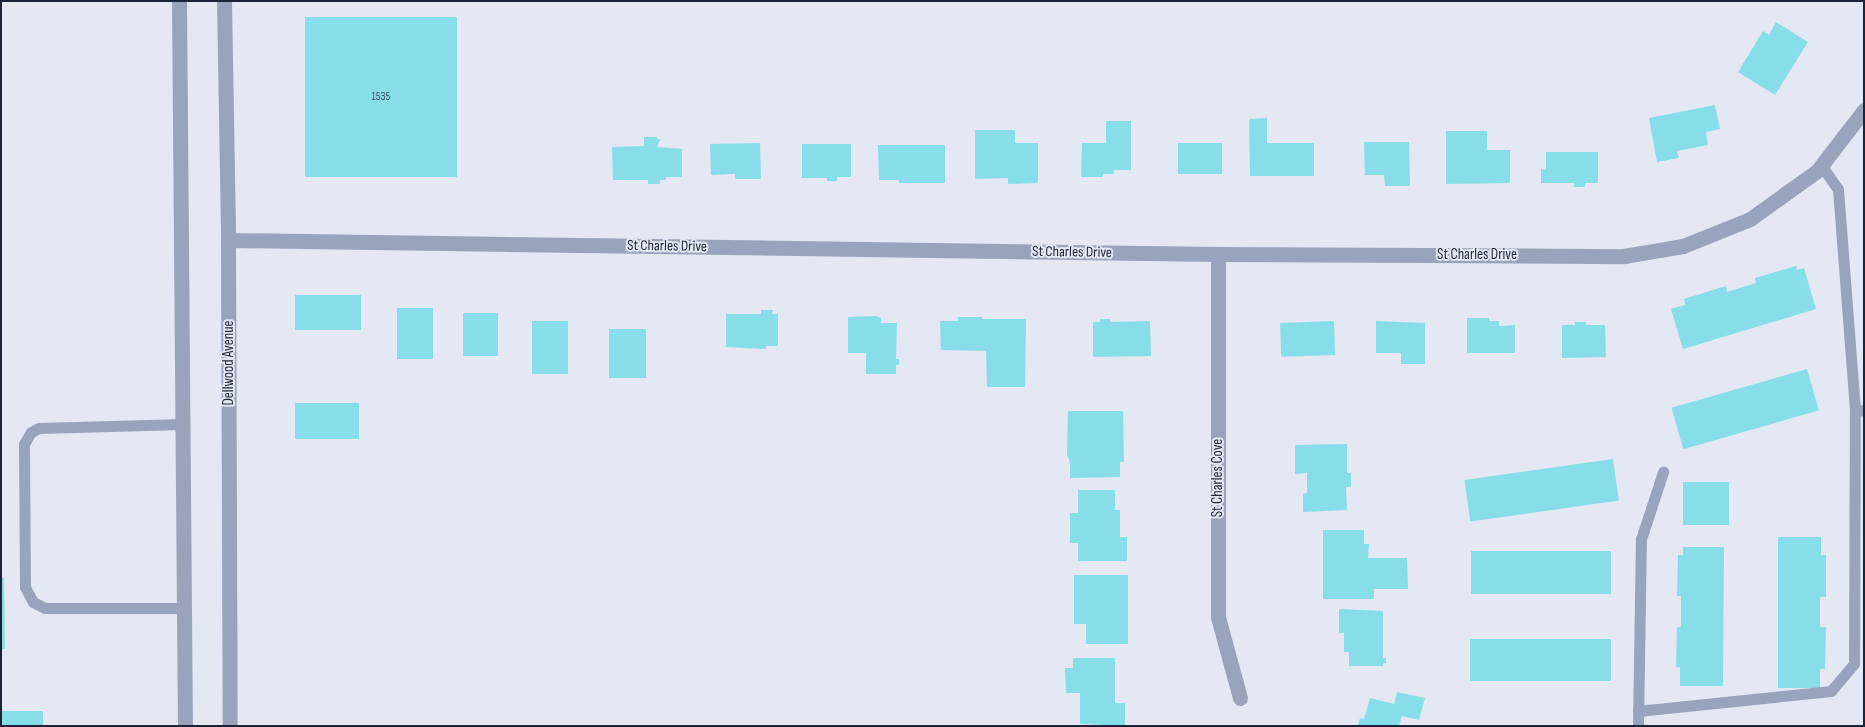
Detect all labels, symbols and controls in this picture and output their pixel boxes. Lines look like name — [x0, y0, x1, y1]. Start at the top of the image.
house number: 1535 — [372, 90, 390, 104]
street label: St Charles Drive — [627, 236, 707, 256]
street label: St Charles Drive — [1032, 242, 1112, 262]
street label: St Charles Drive — [1437, 246, 1517, 264]
street label: Dellwood Avenue — [220, 320, 238, 406]
street label: St Charles Cove — [1209, 439, 1227, 517]

